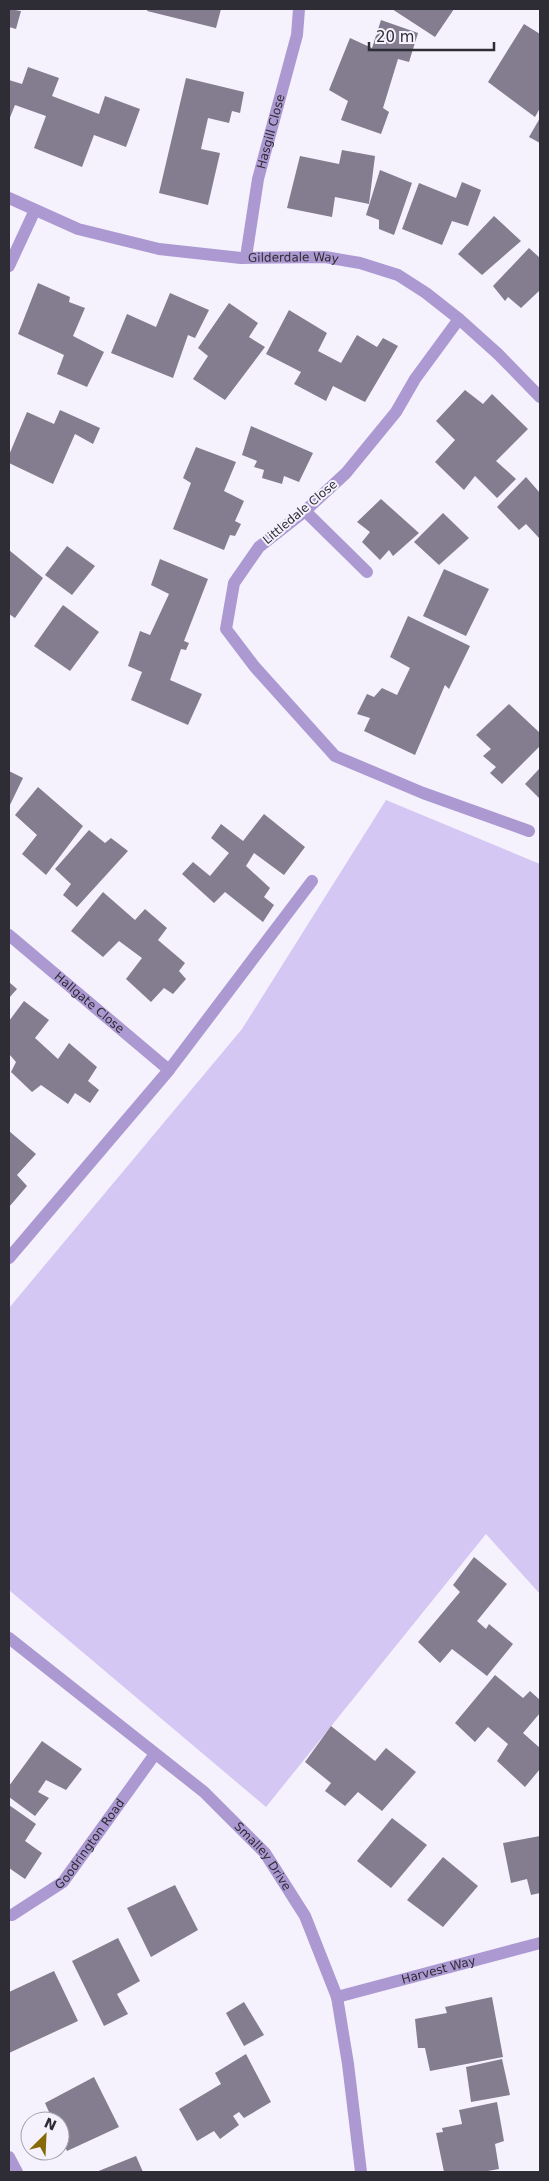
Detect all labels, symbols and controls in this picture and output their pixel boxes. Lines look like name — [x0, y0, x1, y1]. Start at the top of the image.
scale bar — [369, 20, 494, 52]
text: 20 m — [376, 28, 414, 46]
street label: Hasgill Close — [254, 93, 288, 171]
street label: Gilderdale Way — [248, 250, 340, 266]
street label: Littledale Close — [260, 477, 340, 547]
street label: Hallgate Close — [52, 969, 127, 1036]
street label: Goodrington Road — [52, 1796, 127, 1892]
street label: Smalley Drive — [231, 1819, 294, 1893]
street label: Harvest Way — [400, 1953, 477, 1987]
north arrow — [20, 2111, 70, 2161]
text: N — [42, 2114, 59, 2134]

